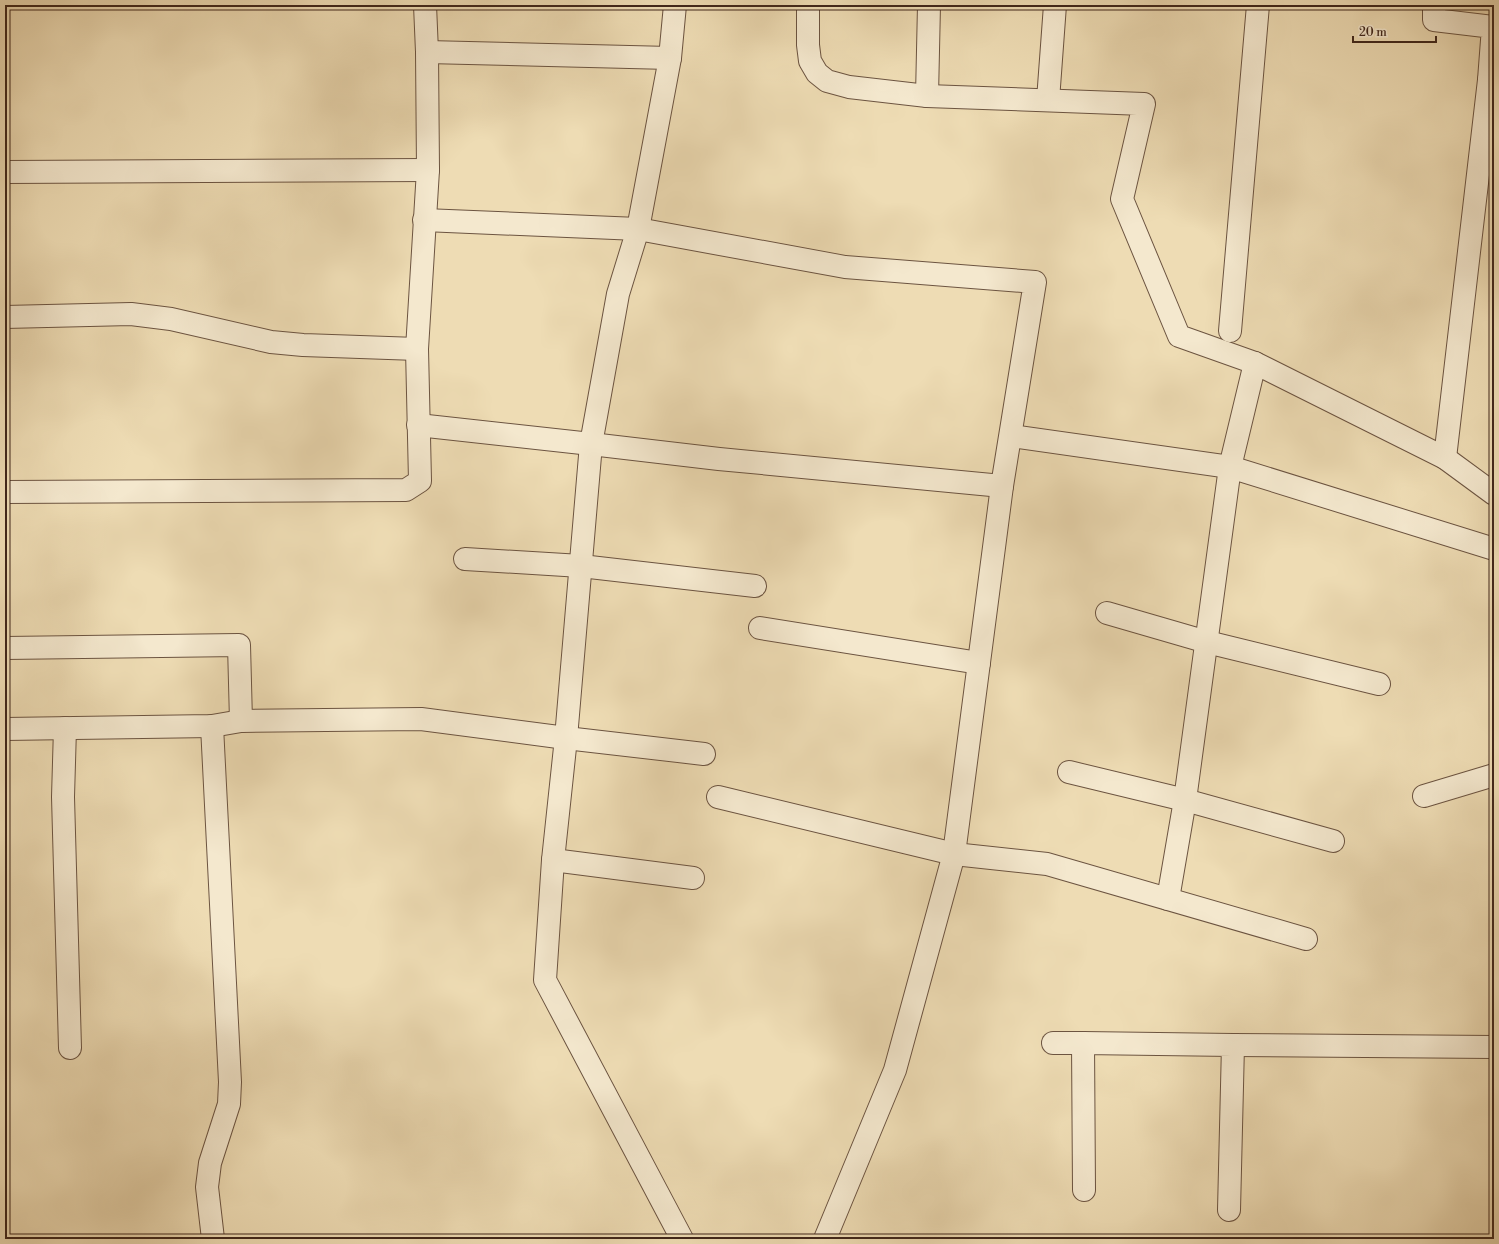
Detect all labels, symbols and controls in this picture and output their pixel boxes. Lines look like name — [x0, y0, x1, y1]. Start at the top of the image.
scale bar — [1353, 18, 1436, 44]
text: 20 m — [1359, 25, 1387, 40]

